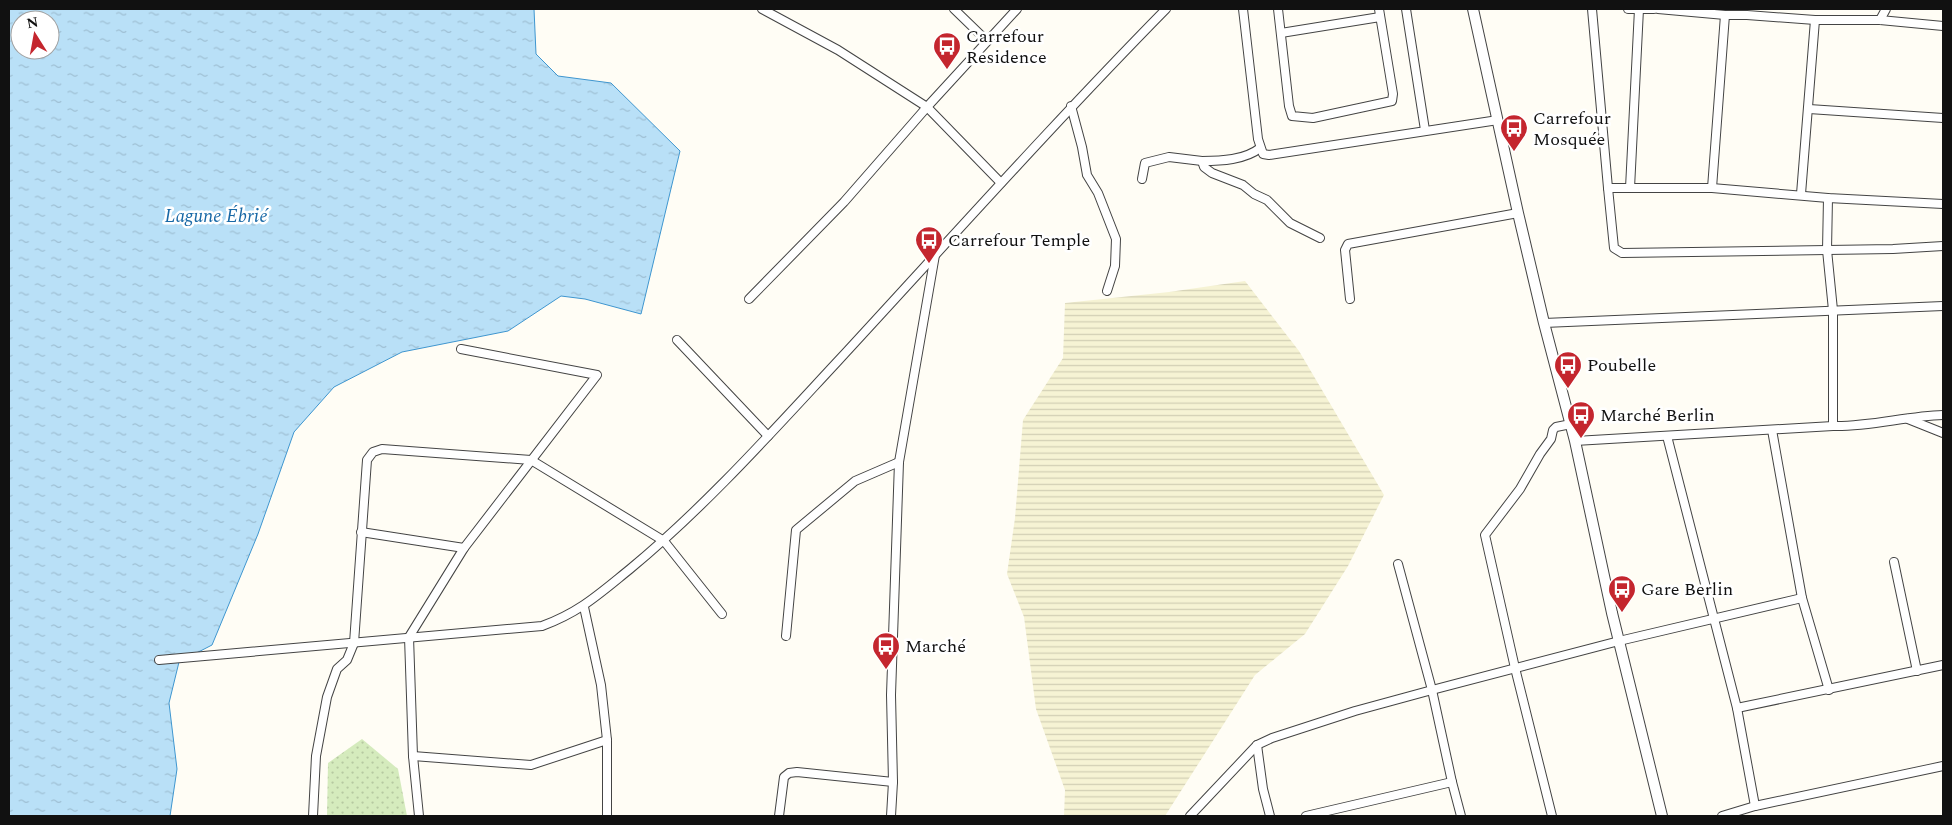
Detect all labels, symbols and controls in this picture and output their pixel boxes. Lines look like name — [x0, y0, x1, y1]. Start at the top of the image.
north arrow — [10, 10, 60, 60]
text: N — [25, 11, 40, 34]
place label: Carrefour Residence — [966, 23, 1047, 71]
bus stop icon: Carrefour Residence — [932, 31, 962, 70]
place label: Carrefour Mosquée — [1533, 105, 1611, 153]
bus stop icon: Carrefour Mosquée — [1499, 113, 1529, 152]
water label: Lagune Ébrié — [164, 202, 269, 231]
bus stop icon: Carrefour Temple — [914, 225, 944, 264]
place label: Carrefour Temple — [948, 227, 1090, 254]
bus stop icon: Poubelle — [1553, 350, 1583, 389]
place label: Poubelle — [1587, 352, 1656, 379]
bus stop icon: Marché Berlin — [1566, 400, 1596, 439]
place label: Marché Berlin — [1600, 402, 1715, 429]
bus stop icon: Gare Berlin — [1607, 574, 1637, 613]
place label: Gare Berlin — [1641, 576, 1733, 603]
bus stop icon: Marché — [871, 631, 901, 670]
place label: Marché — [905, 633, 966, 660]

